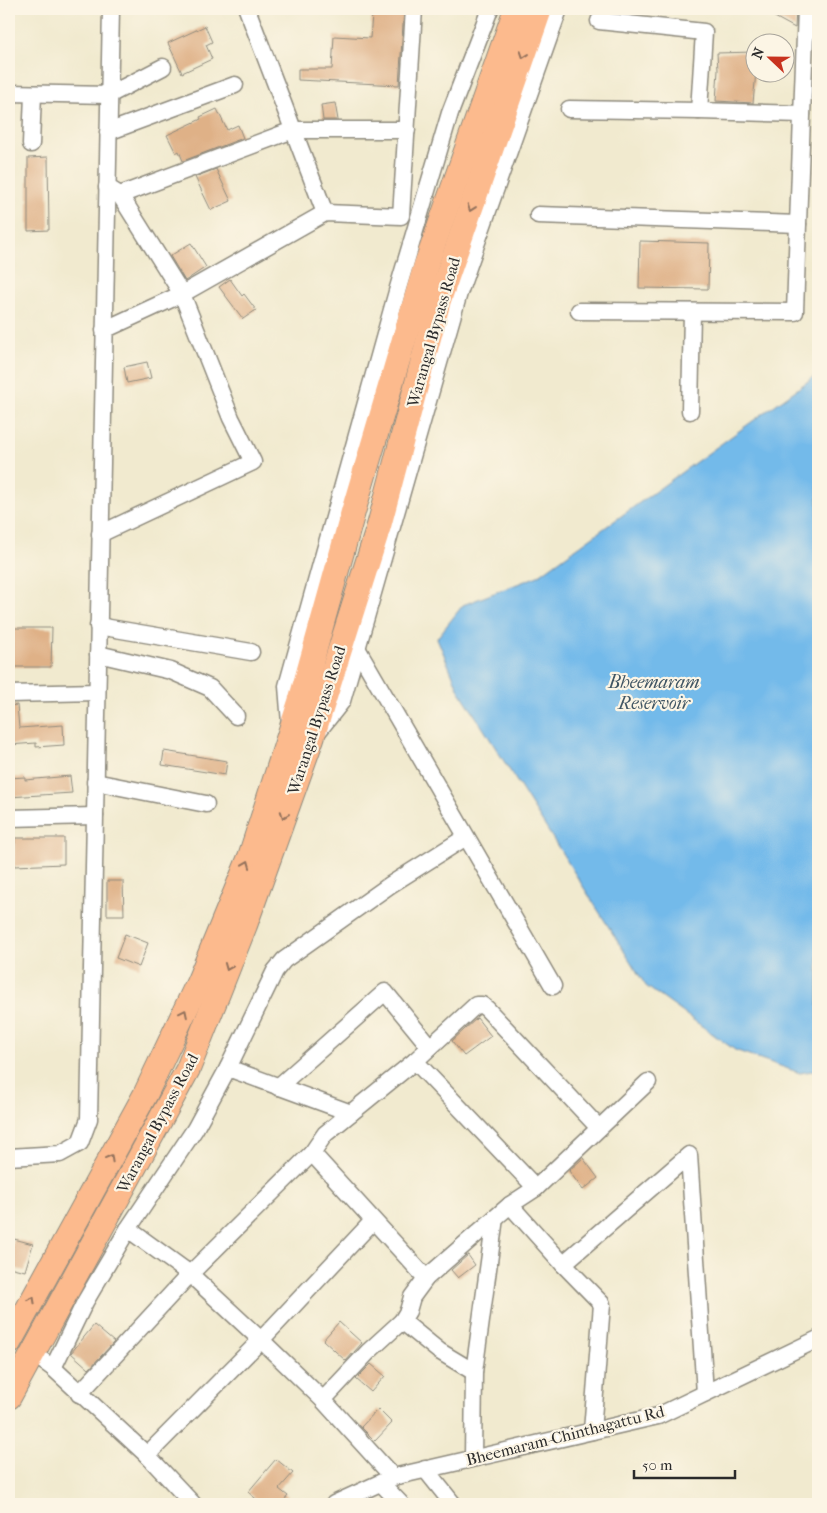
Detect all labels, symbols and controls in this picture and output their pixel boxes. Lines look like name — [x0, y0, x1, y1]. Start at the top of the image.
north arrow — [744, 32, 794, 82]
text: N — [749, 45, 768, 61]
one-way arrow — [520, 50, 530, 59]
one-way arrow — [467, 204, 477, 212]
street label: Warangal Bypass Road — [403, 255, 464, 410]
street label: Warangal Bypass Road — [283, 643, 350, 798]
water label: Bheemaram Reservoir — [607, 672, 700, 714]
one-way arrow — [280, 810, 290, 819]
one-way arrow — [241, 860, 251, 868]
one-way arrow — [224, 963, 234, 971]
one-way arrow — [178, 1009, 188, 1018]
street label: Warangal Bypass Road — [112, 1050, 202, 1197]
one-way arrow — [104, 1154, 114, 1163]
one-way arrow — [26, 1297, 36, 1306]
street label: Bheemaram-Chinthagattu Rd — [464, 1402, 666, 1469]
scale bar — [634, 1448, 736, 1480]
text: 50 m — [642, 1456, 673, 1474]

